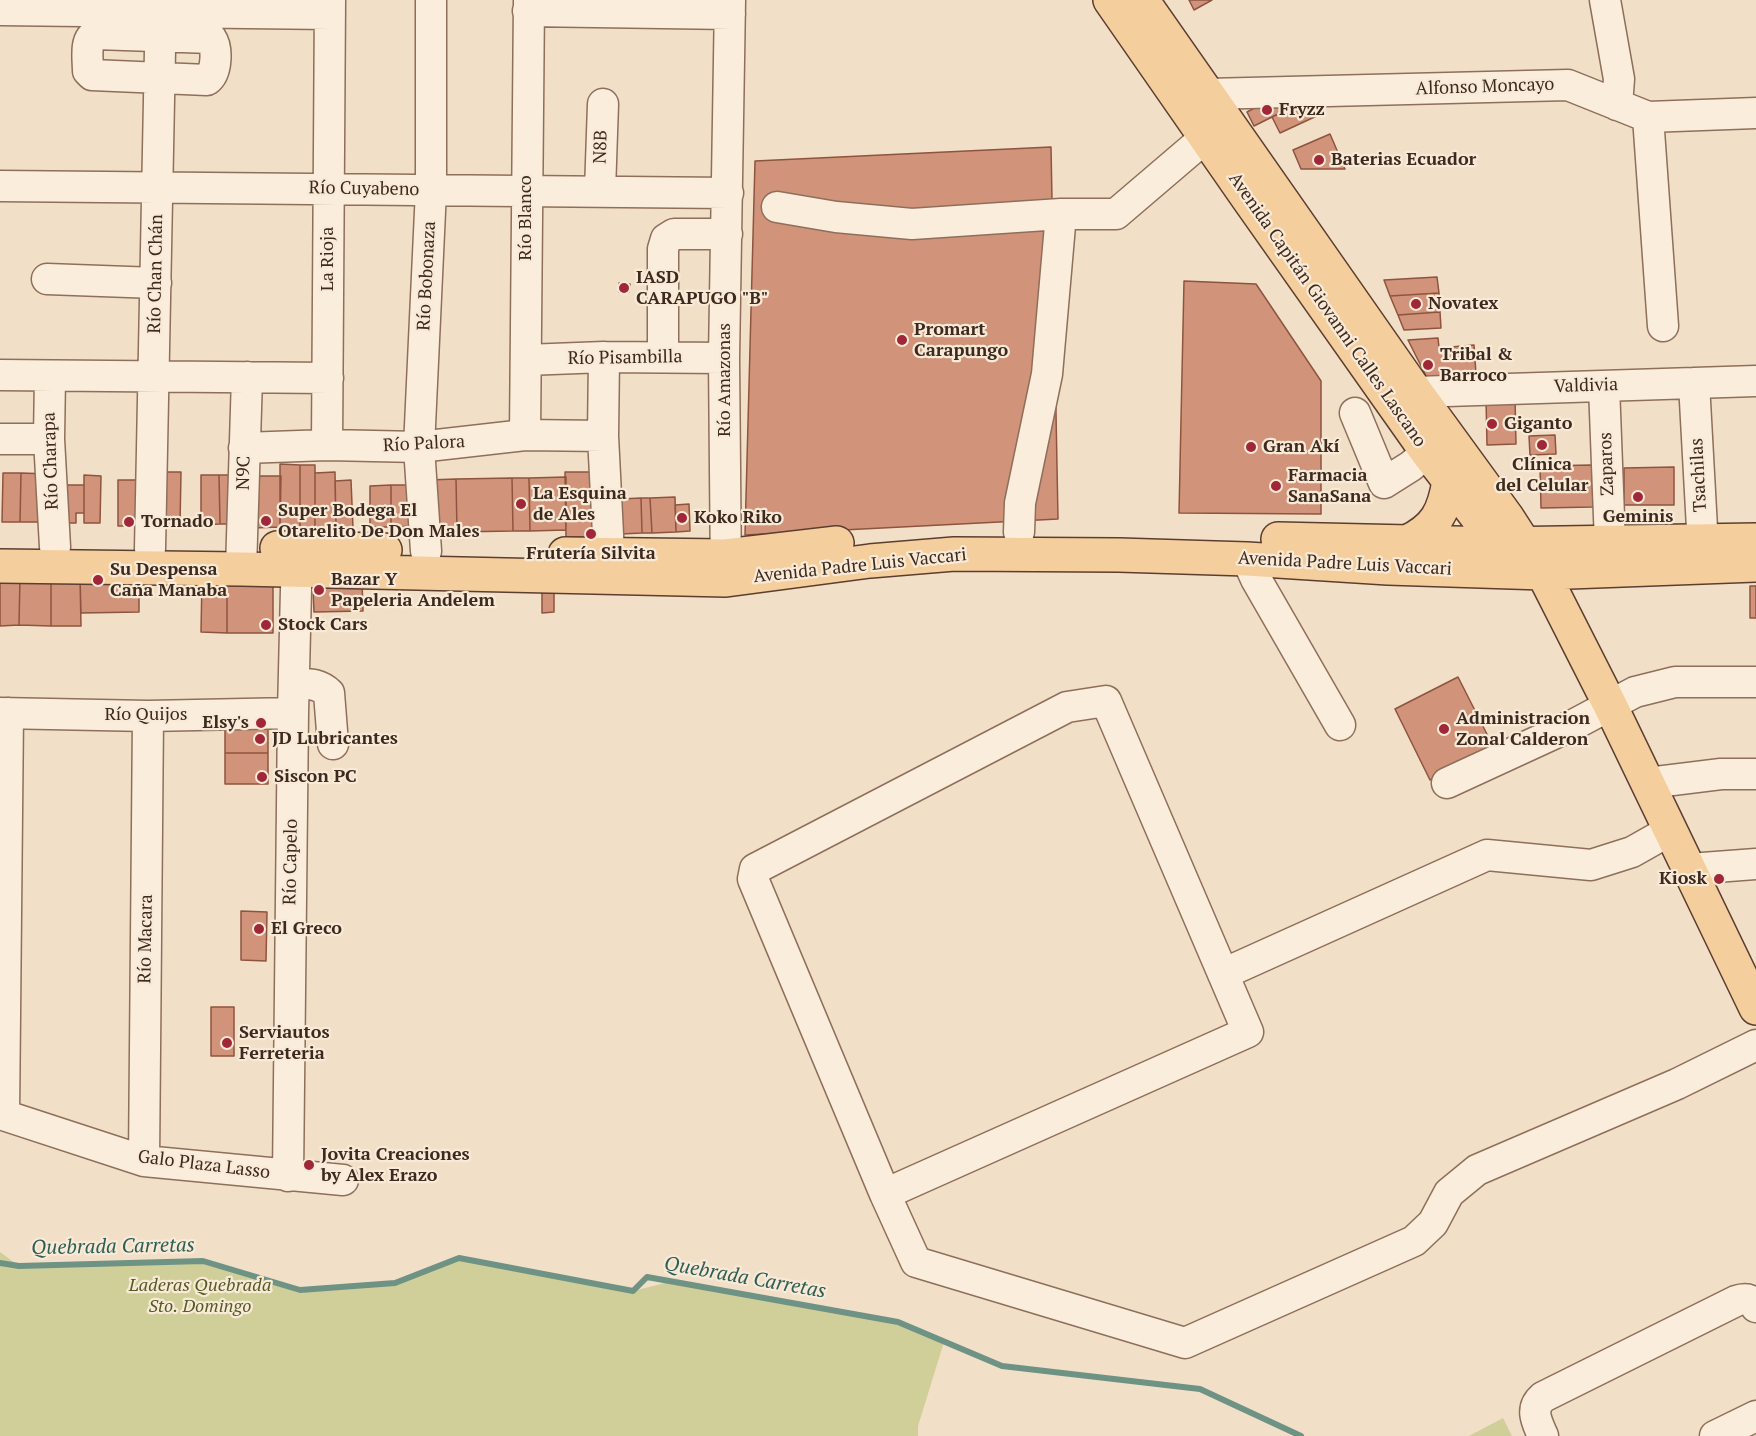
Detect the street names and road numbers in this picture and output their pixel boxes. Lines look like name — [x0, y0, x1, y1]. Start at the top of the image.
street label: Alfonso Moncayo — [1415, 74, 1555, 100]
street label: N8B — [590, 130, 612, 164]
street label: Avenida Capitán Giovanni Calles Lascano — [1224, 169, 1430, 451]
street label: Río Blanco — [515, 175, 537, 261]
street label: Río Cuyabeno — [308, 177, 420, 201]
street label: Río Chan Chán — [144, 214, 168, 334]
street label: Río Bobonaza — [413, 221, 441, 331]
street label: La Rioja — [317, 227, 339, 291]
street label: Río Amazonas — [714, 323, 736, 437]
street label: Río Pisambilla — [567, 346, 683, 370]
street label: Valdivia — [1553, 374, 1619, 398]
street label: Río Charapa — [39, 412, 63, 510]
street label: Río Palora — [382, 431, 466, 457]
street label: Zaparos — [1595, 432, 1619, 496]
street label: Tsachilas — [1686, 437, 1712, 513]
street label: N9C — [233, 456, 255, 490]
street label: Avenida Padre Luis Vaccari — [752, 544, 968, 588]
street label: Avenida Padre Luis Vaccari — [1237, 548, 1453, 580]
street label: Río Quijos — [104, 704, 188, 726]
street label: Río Capelo — [279, 819, 303, 905]
street label: Río Macara — [134, 894, 158, 984]
street label: Galo Plaza Lasso — [137, 1146, 271, 1184]

